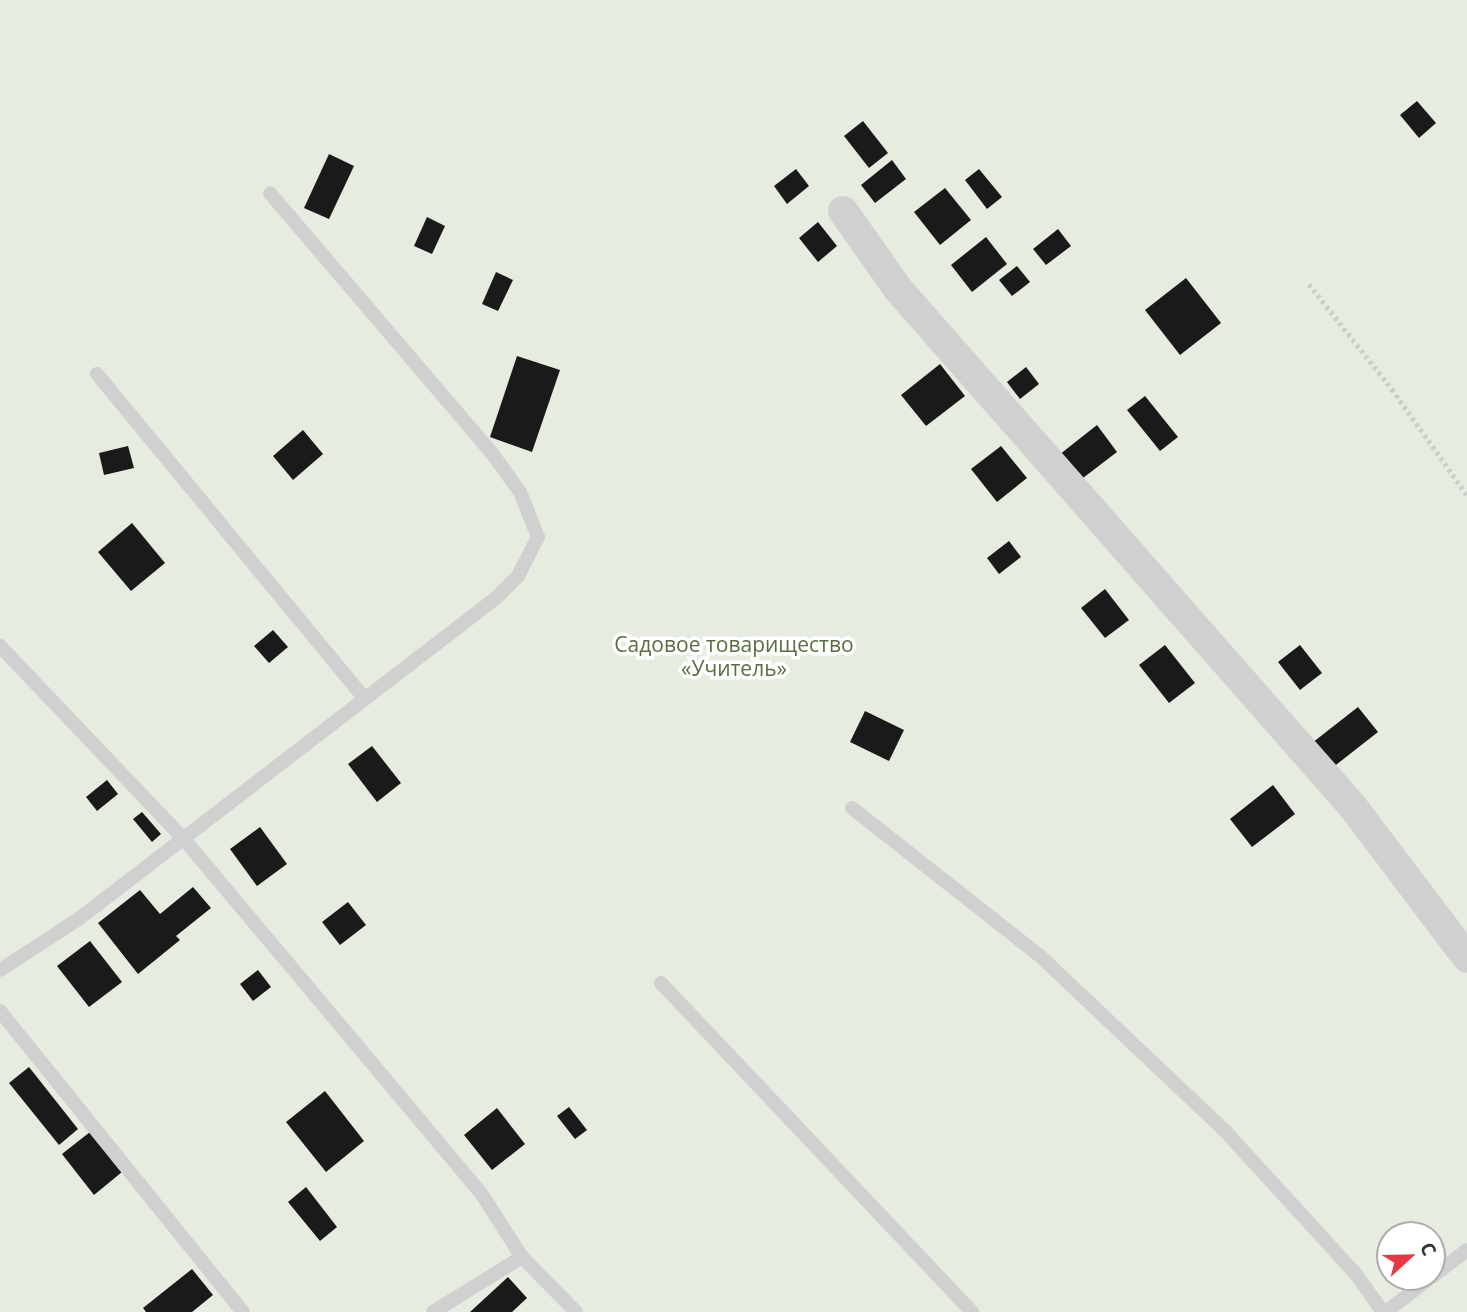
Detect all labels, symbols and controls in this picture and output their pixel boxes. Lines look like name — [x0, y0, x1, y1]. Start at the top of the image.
park label: Садовое товарищество «Учитель» — [614, 631, 854, 681]
north arrow — [1376, 1221, 1446, 1291]
text: С — [1414, 1238, 1443, 1259]

